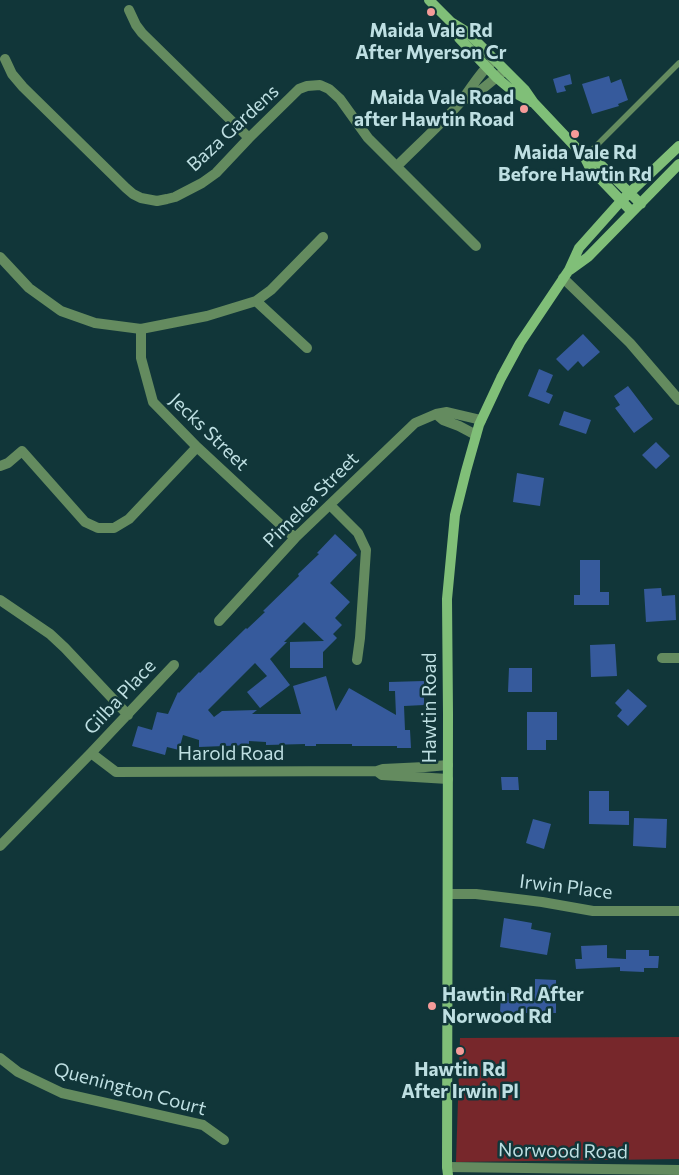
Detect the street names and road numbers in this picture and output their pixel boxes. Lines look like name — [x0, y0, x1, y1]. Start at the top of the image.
street label: Baza Gardens — [182, 80, 284, 176]
street label: Jecks Street — [165, 389, 253, 475]
street label: Pimelea Street — [259, 448, 363, 552]
street label: Hawtin Road — [419, 653, 441, 763]
street label: Gilba Place — [79, 655, 161, 739]
street label: Harold Road — [178, 743, 284, 765]
street label: Irwin Place — [518, 870, 614, 904]
street label: Quenington Court — [51, 1058, 209, 1120]
street label: Norwood Road — [498, 1138, 628, 1164]

